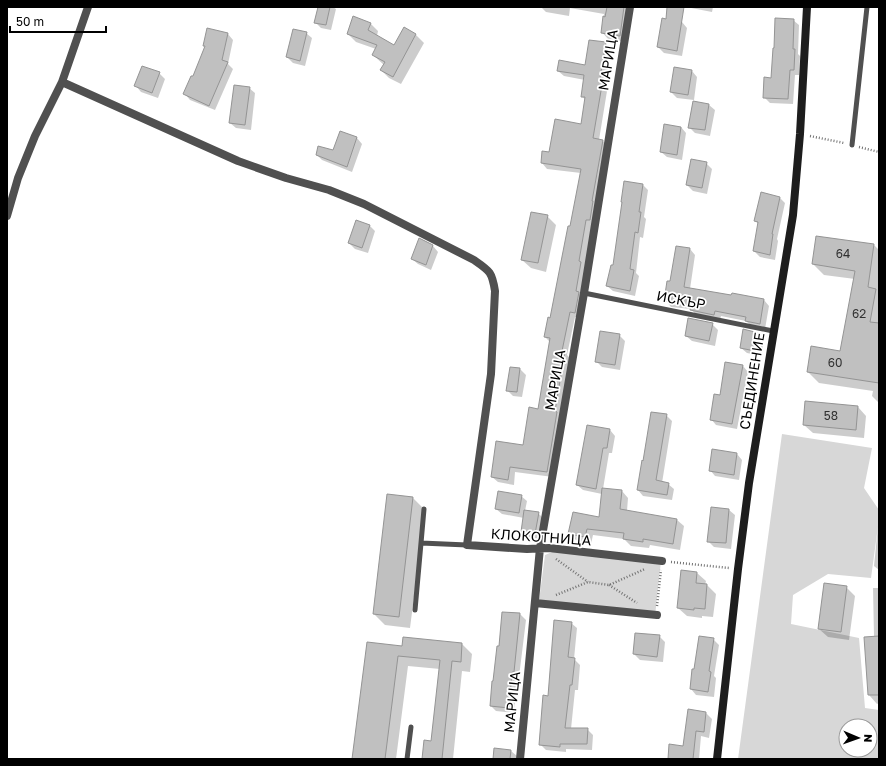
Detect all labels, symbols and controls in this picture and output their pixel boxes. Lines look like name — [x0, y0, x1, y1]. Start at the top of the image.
scale bar — [10, 8, 106, 34]
text: 50 m — [16, 14, 44, 29]
street label: МАРИЦА — [594, 27, 621, 92]
house number: 64 — [836, 246, 850, 261]
street label: ИСКЪР — [655, 286, 707, 313]
house number: 62 — [852, 306, 866, 321]
street label: СЪЕДИНЕНИЕ — [735, 331, 768, 431]
street label: МАРИЦА — [541, 347, 568, 412]
house number: 60 — [828, 355, 842, 370]
house number: 58 — [824, 408, 838, 423]
street label: КЛОКОТНИЦА — [490, 525, 592, 549]
street label: МАРИЦА — [500, 670, 523, 734]
north arrow — [838, 718, 878, 758]
text: N — [862, 734, 875, 743]

